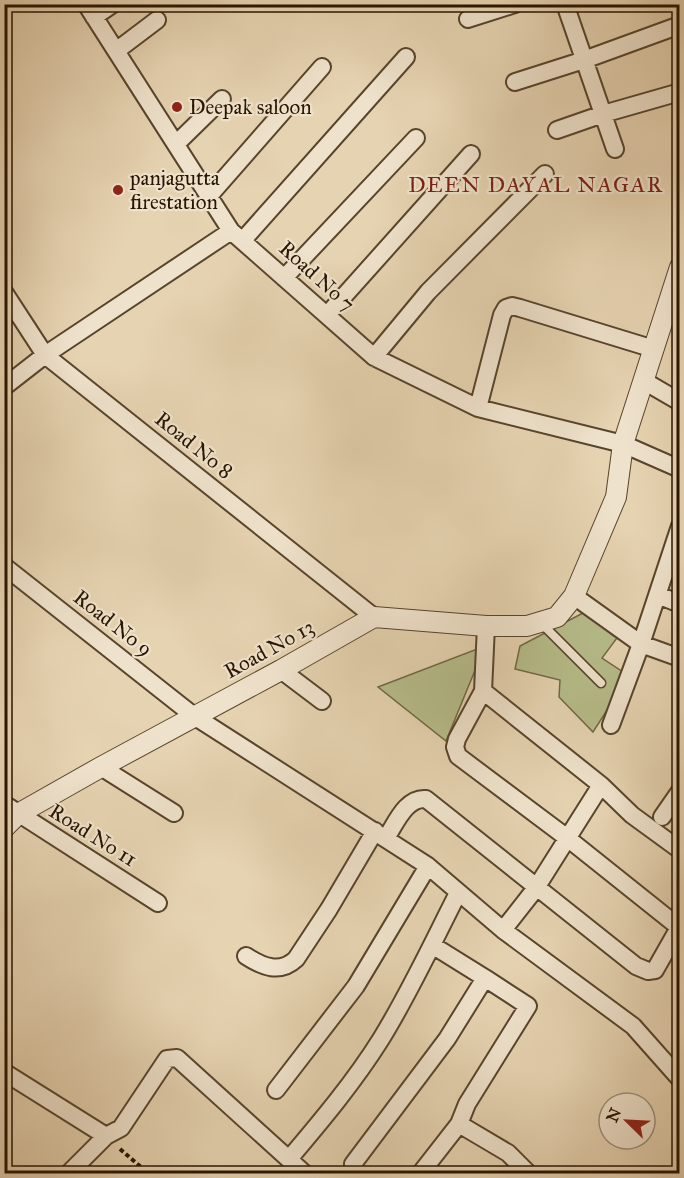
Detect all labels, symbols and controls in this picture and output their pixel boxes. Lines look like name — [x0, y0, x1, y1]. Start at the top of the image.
place label: Deepak saloon — [189, 94, 312, 120]
marker: Deepak saloon — [170, 100, 184, 114]
place label: panjagutta firestation — [129, 165, 220, 215]
district label: DEEN DAYAL NAGAR — [408, 171, 664, 198]
marker: panjagutta firestation — [111, 183, 125, 197]
street label: Road No 7 — [274, 235, 360, 317]
street label: Road No 8 — [150, 406, 238, 484]
street label: Road No 9 — [68, 584, 158, 662]
street label: Road No 13 — [220, 614, 318, 684]
street label: Road No 11 — [44, 798, 142, 872]
north arrow — [597, 1091, 657, 1151]
text: N — [602, 1105, 625, 1125]

